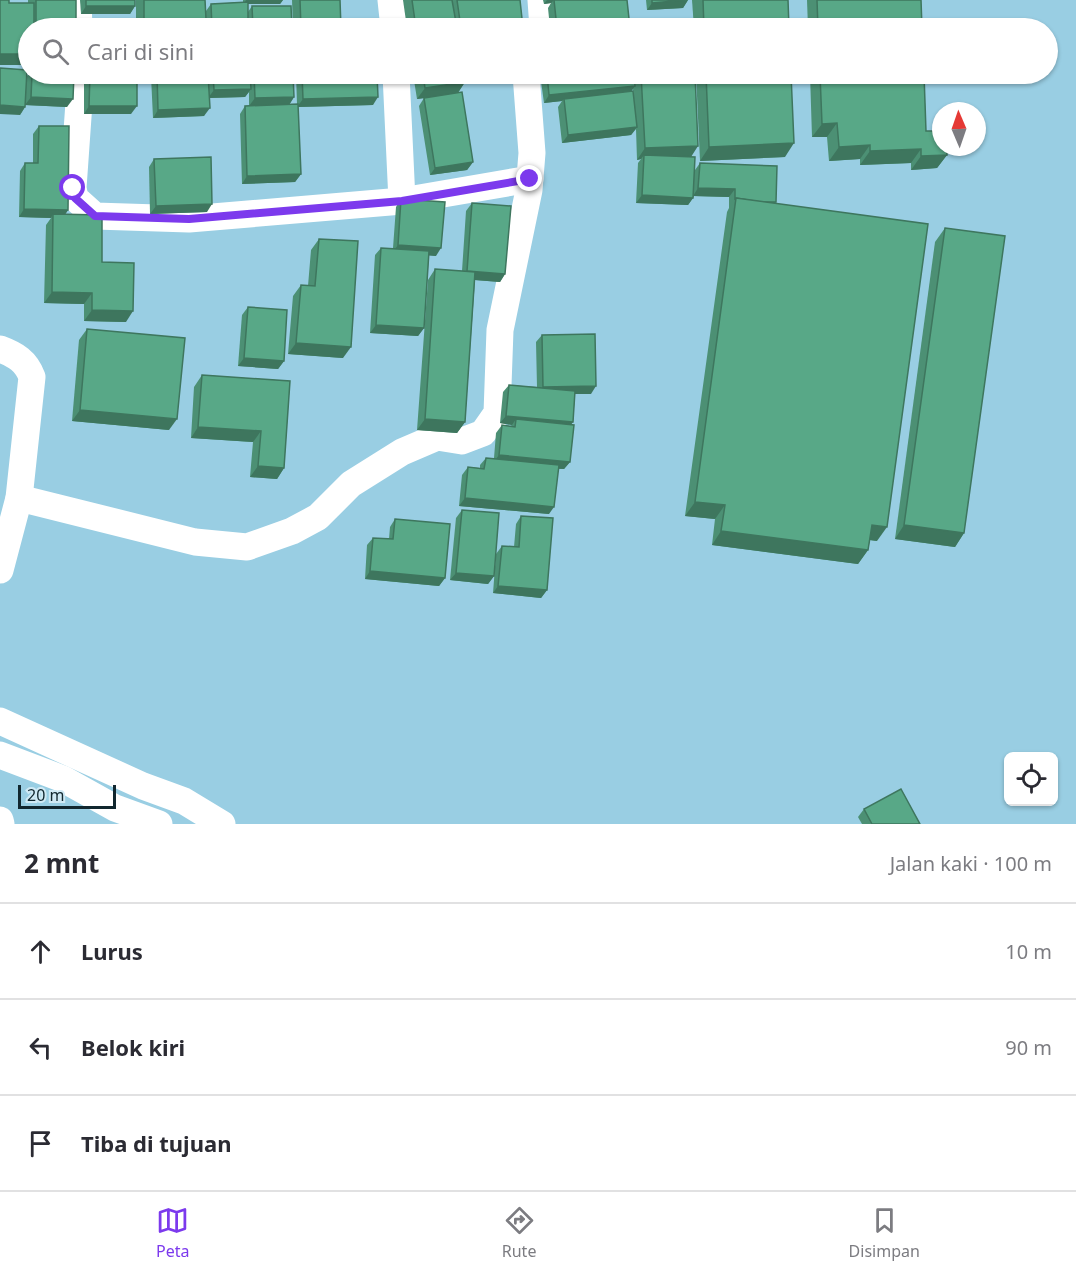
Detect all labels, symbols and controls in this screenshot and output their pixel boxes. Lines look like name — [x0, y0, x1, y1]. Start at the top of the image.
search box — [18, 18, 1058, 84]
icon: search — [39, 35, 72, 68]
text: Cari di sini — [87, 36, 194, 66]
north arrow — [932, 102, 986, 156]
route end — [516, 165, 542, 191]
route start — [59, 174, 85, 200]
map controls — [1004, 752, 1058, 806]
button: locate — [1004, 752, 1058, 806]
scale bar — [18, 782, 116, 810]
text: 20 m — [27, 784, 64, 806]
text: 2 mnt — [24, 845, 99, 881]
text: Jalan kaki · 100 m — [890, 850, 1052, 877]
icon: ahead — [24, 935, 57, 968]
text: Lurus — [81, 936, 143, 966]
text: 10 m — [1005, 938, 1052, 965]
icon: left — [24, 1031, 57, 1064]
text: Belok kiri — [81, 1032, 185, 1062]
text: 90 m — [1005, 1034, 1052, 1061]
icon: arrive — [24, 1127, 57, 1160]
text: Tiba di tujuan — [81, 1128, 231, 1158]
tab: Peta — [156, 1204, 190, 1262]
tab: Rute — [502, 1204, 536, 1262]
tab: Disimpan — [849, 1204, 920, 1262]

